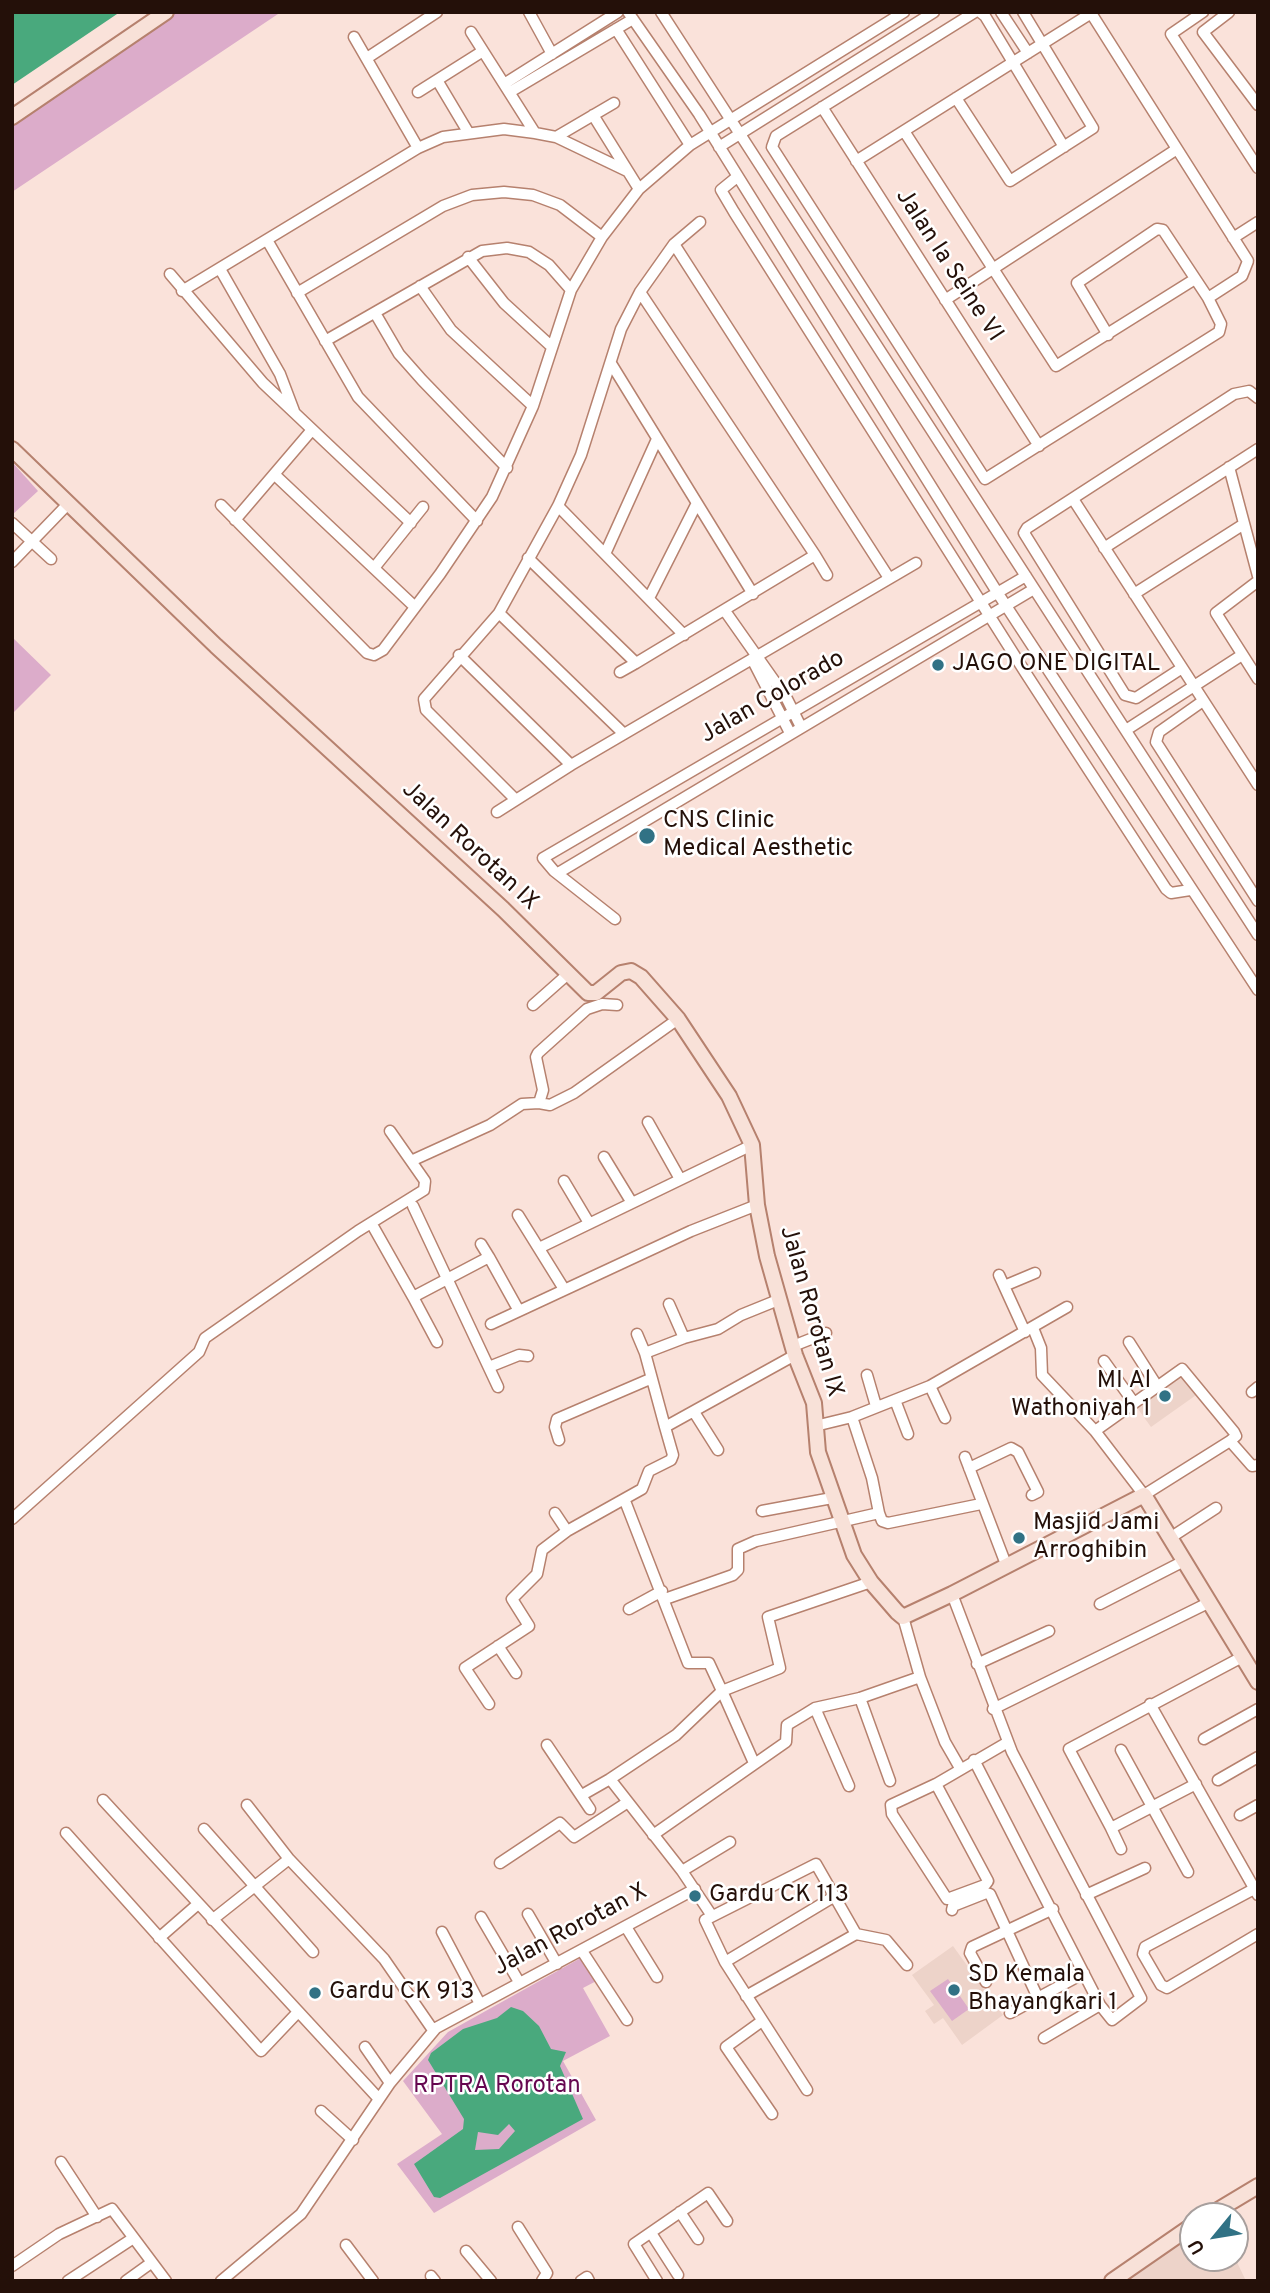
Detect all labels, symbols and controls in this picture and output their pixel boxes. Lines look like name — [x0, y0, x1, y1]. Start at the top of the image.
street label: Jalan la Seine VI — [888, 184, 1008, 348]
street label: Jalan Colorado — [696, 645, 850, 751]
place label: JAGO ONE DIGITAL — [952, 651, 1160, 679]
marker: JAGO ONE DIGITAL — [930, 657, 946, 673]
street label: Jalan Rorotan IX — [395, 776, 543, 918]
place label: CNS Clinic Medical Aesthetic — [663, 808, 853, 864]
marker: CNS Clinic Medical Aesthetic — [637, 826, 657, 846]
street label: Jalan Rorotan IX — [772, 1223, 848, 1401]
place label: MI Al Wathoniyah 1 — [1011, 1368, 1151, 1424]
marker: MI Al Wathoniyah 1 — [1157, 1388, 1173, 1404]
place label: Masjid Jami Arroghibin — [1033, 1510, 1159, 1566]
marker: Masjid Jami Arroghibin — [1011, 1530, 1027, 1546]
street label: Jalan Rorotan X — [489, 1878, 653, 1984]
place label: Gardu CK 113 — [709, 1882, 849, 1910]
marker: Gardu CK 113 — [687, 1888, 703, 1904]
place label: SD Kemala Bhayangkari 1 — [968, 1962, 1117, 2018]
place label: Gardu CK 913 — [329, 1979, 474, 2007]
marker: SD Kemala Bhayangkari 1 — [946, 1982, 962, 1998]
marker: Gardu CK 913 — [307, 1985, 323, 2001]
park label: RPTRA Rorotan — [413, 2073, 581, 2101]
north arrow — [1179, 2202, 1249, 2272]
text: U — [1184, 2235, 1211, 2258]

